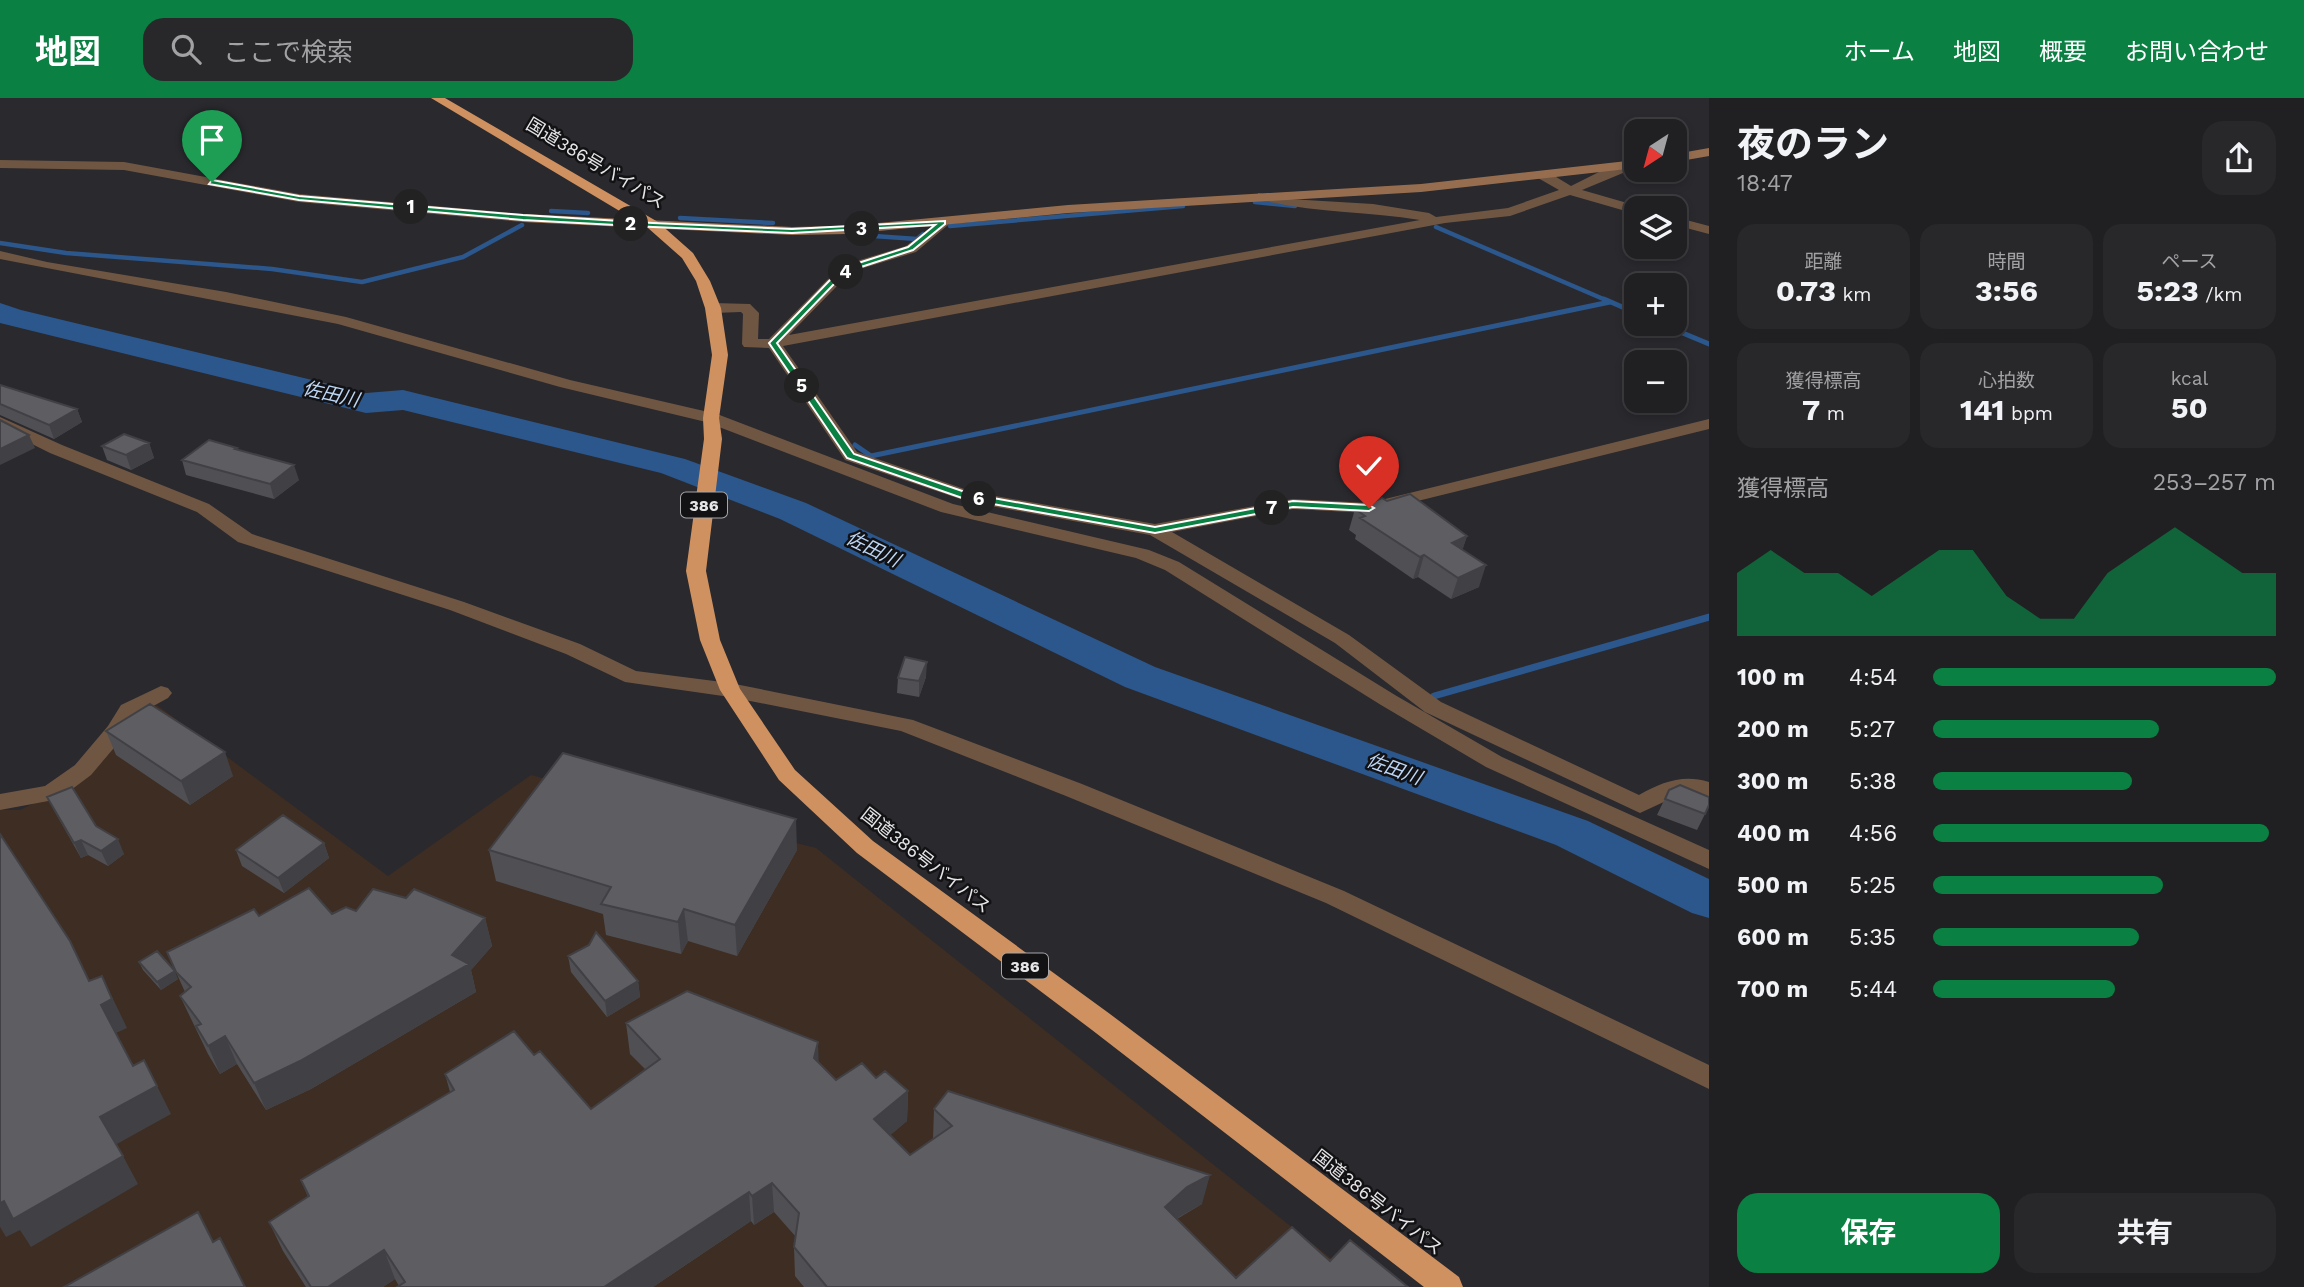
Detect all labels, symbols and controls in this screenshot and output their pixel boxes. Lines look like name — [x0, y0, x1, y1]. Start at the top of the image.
search box — [143, 18, 633, 81]
icon: search — [167, 30, 205, 68]
text: 地図 — [35, 32, 101, 71]
text: ここで検索 — [223, 37, 353, 67]
text: ホーム — [1844, 38, 1915, 66]
text: 地図 — [1953, 38, 2001, 66]
text: 概要 — [2039, 38, 2087, 66]
text: お問い合わせ — [2125, 38, 2269, 66]
pin — [182, 110, 242, 182]
street label: 国道386号バイパス — [523, 113, 669, 213]
north arrow — [1624, 119, 1687, 182]
map controls — [1624, 119, 1687, 413]
icon: arrive — [193, 121, 231, 159]
button: share — [2202, 121, 2276, 195]
text: 夜のラン — [1737, 122, 1889, 166]
text: 18:47 — [1737, 170, 1793, 197]
pin: 1 — [394, 190, 428, 224]
text: 1 — [406, 195, 415, 218]
button: layers — [1624, 196, 1687, 259]
pin: 2 — [614, 206, 648, 242]
text: 2 — [625, 212, 636, 235]
pin: 3 — [844, 212, 880, 246]
text: 3 — [856, 217, 867, 240]
text: 距離 — [1804, 250, 1843, 273]
text: 時間 — [1987, 250, 2026, 273]
text: ペース — [2161, 250, 2218, 273]
pin: 4 — [828, 254, 864, 290]
text: 4 — [839, 260, 852, 283]
button: + — [1624, 273, 1687, 336]
text: 0.73 — [1776, 273, 1836, 308]
text: 3:56 — [1975, 273, 2038, 308]
text: 5:23 — [2137, 273, 2199, 308]
text: km — [1836, 283, 1871, 306]
text: /km — [2199, 283, 2242, 306]
button: − — [1624, 350, 1687, 413]
text: kcal — [2171, 367, 2208, 390]
pin: 5 — [784, 368, 820, 404]
text: 獲得標高 — [1785, 369, 1862, 392]
text: 心拍数 — [1978, 369, 2035, 392]
text: 5 — [796, 374, 807, 397]
water label: 佐田川 — [301, 376, 363, 412]
text: 50 — [2171, 390, 2208, 425]
text: 7 — [1802, 392, 1820, 427]
text: 141 — [1960, 392, 2005, 427]
text: m — [1820, 402, 1845, 425]
text: bpm — [2005, 402, 2053, 425]
pin — [1339, 436, 1399, 508]
icon: check — [1350, 447, 1388, 485]
text: 253–257 m — [2153, 469, 2276, 496]
text: 獲得標高 — [1737, 475, 1829, 502]
pin: 6 — [962, 482, 996, 516]
text: 6 — [973, 487, 984, 510]
pin: 7 — [1254, 490, 1290, 526]
road number: 386 — [681, 492, 727, 518]
text: 7 — [1266, 496, 1277, 519]
water label: 佐田川 — [842, 526, 905, 573]
text: 100 m — [1737, 664, 1805, 691]
text: 4:54 — [1849, 664, 1897, 691]
text: 200 m — [1737, 716, 1809, 743]
text: 5:27 — [1849, 716, 1895, 743]
water label: 佐田川 — [1363, 748, 1427, 790]
text: 300 m — [1737, 768, 1808, 795]
text: 5:38 — [1849, 768, 1897, 795]
street label: 国道386号バイパス — [857, 803, 995, 917]
text: 400 m — [1737, 820, 1810, 847]
text: 4:56 — [1849, 820, 1897, 847]
text: 500 m — [1737, 872, 1808, 899]
text: 5:25 — [1849, 872, 1896, 899]
text: 600 m — [1737, 924, 1809, 951]
text: 5:35 — [1849, 924, 1896, 951]
road number: 386 — [1002, 954, 1048, 978]
text: 700 m — [1737, 976, 1808, 1003]
text: 5:44 — [1849, 976, 1897, 1003]
street label: 国道386号バイパス — [1309, 1145, 1447, 1259]
button: 保存 — [1737, 1193, 2000, 1273]
button: 共有 — [2014, 1193, 2276, 1273]

